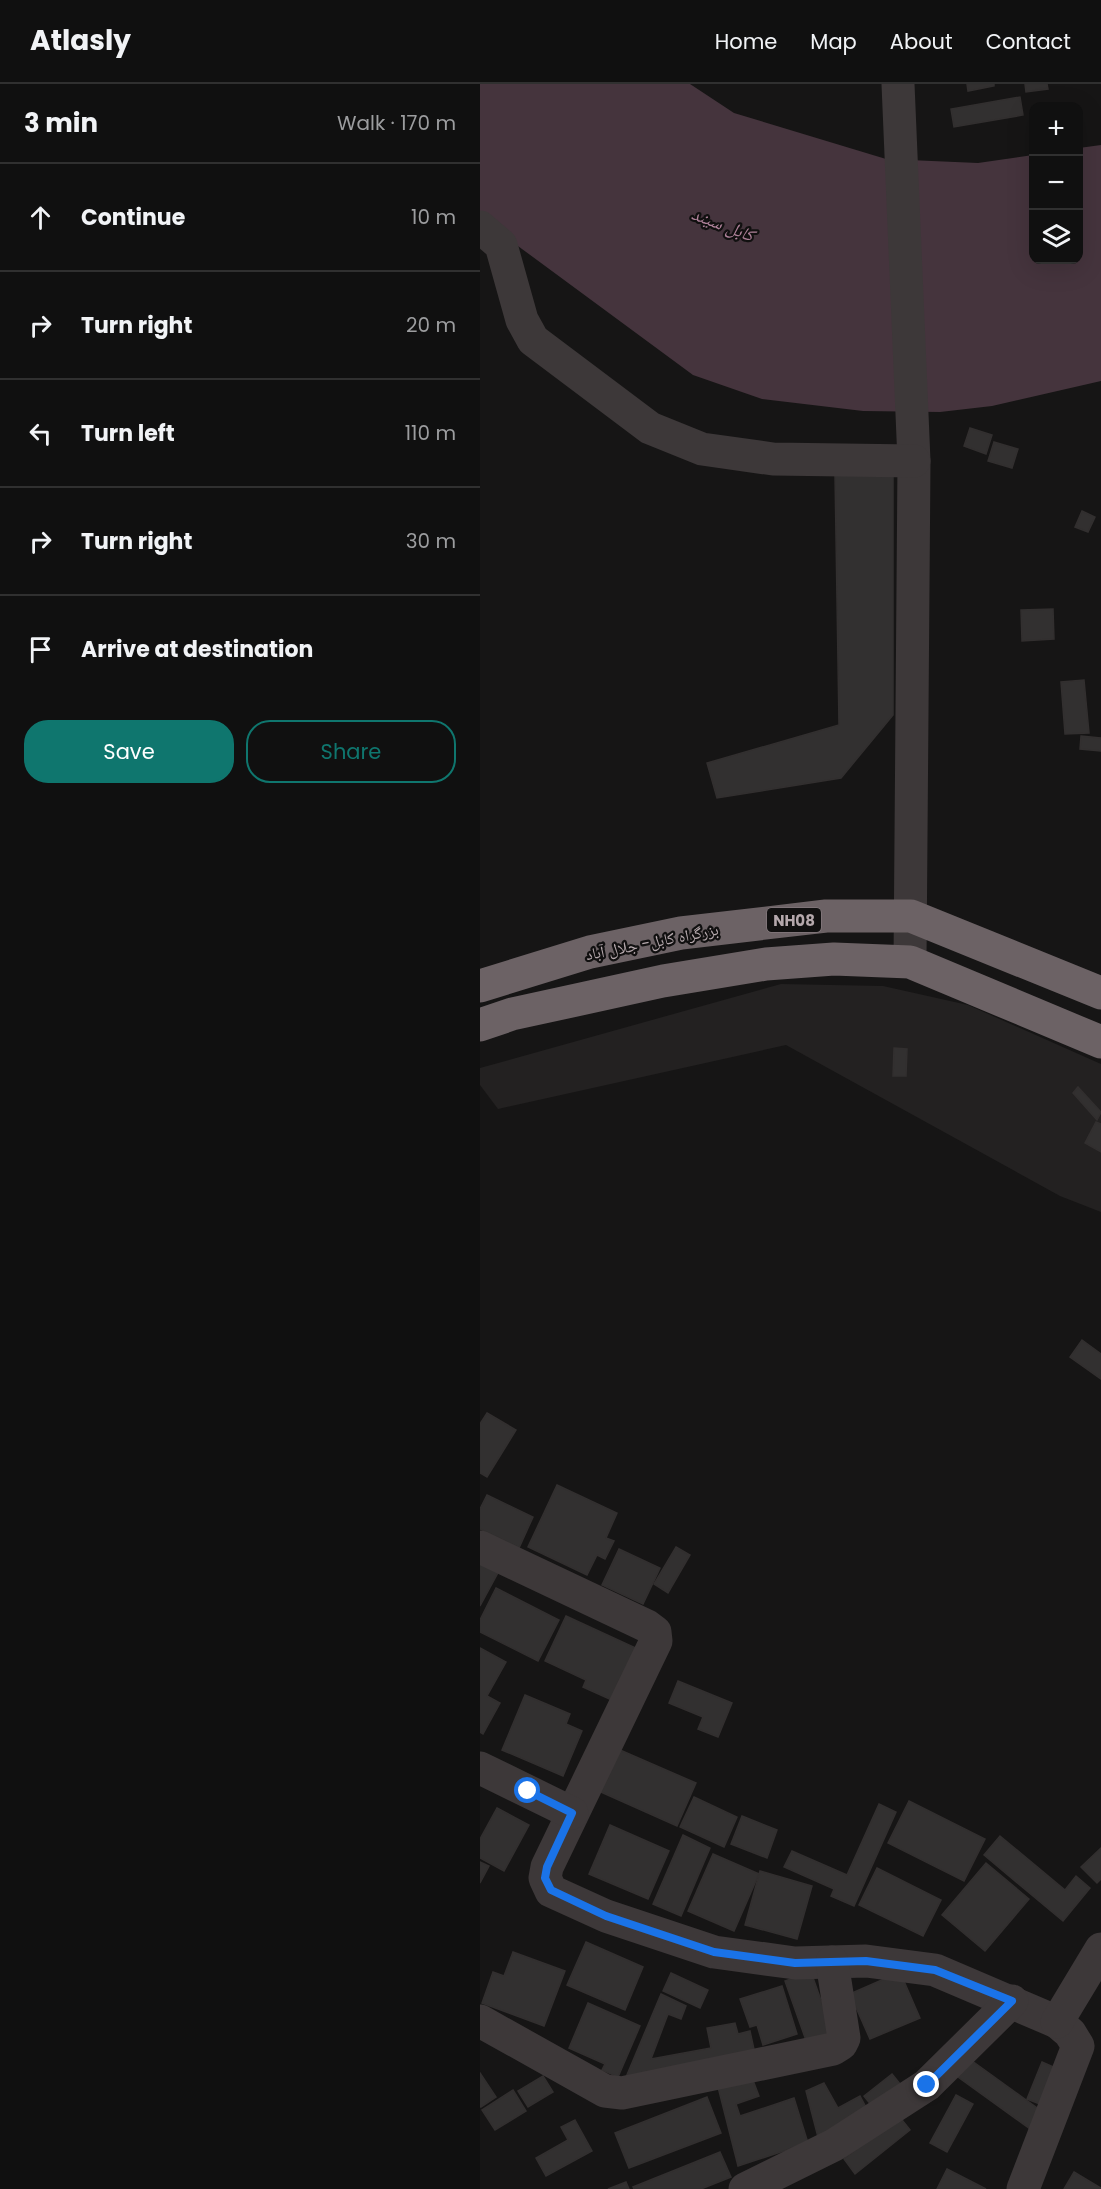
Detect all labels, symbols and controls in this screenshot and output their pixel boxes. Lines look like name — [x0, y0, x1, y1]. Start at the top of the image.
text: Atlasly — [30, 21, 131, 60]
text: Home — [715, 27, 777, 56]
text: Map — [810, 27, 857, 56]
text: About — [890, 27, 953, 56]
text: Contact — [986, 27, 1071, 56]
map controls — [1029, 102, 1083, 264]
button: + — [1029, 102, 1083, 156]
text: 3 min — [24, 105, 98, 141]
text: Walk · 170 m — [337, 109, 456, 137]
button: − — [1029, 156, 1083, 210]
icon: ahead — [24, 201, 57, 234]
water label: کابل سيند — [688, 201, 761, 249]
text: Continue — [81, 202, 185, 233]
text: 10 m — [411, 203, 456, 231]
button: layers — [1029, 210, 1083, 264]
icon: right — [24, 309, 57, 342]
text: Turn right — [81, 310, 192, 341]
text: 20 m — [406, 311, 456, 339]
icon: left — [24, 417, 57, 450]
text: Turn left — [81, 418, 175, 449]
text: 110 m — [405, 419, 456, 447]
icon: right — [24, 525, 57, 558]
text: Turn right — [81, 526, 192, 557]
text: 30 m — [406, 527, 456, 555]
icon: arrive — [24, 633, 57, 666]
text: Arrive at destination — [81, 634, 313, 665]
button: Save — [24, 720, 234, 783]
button: Share — [246, 720, 456, 783]
road number: NH08 — [767, 908, 821, 932]
street label: بزرگراه کابل- جلال آباد — [584, 918, 720, 966]
route start — [514, 1777, 540, 1803]
route end — [913, 2071, 939, 2097]

